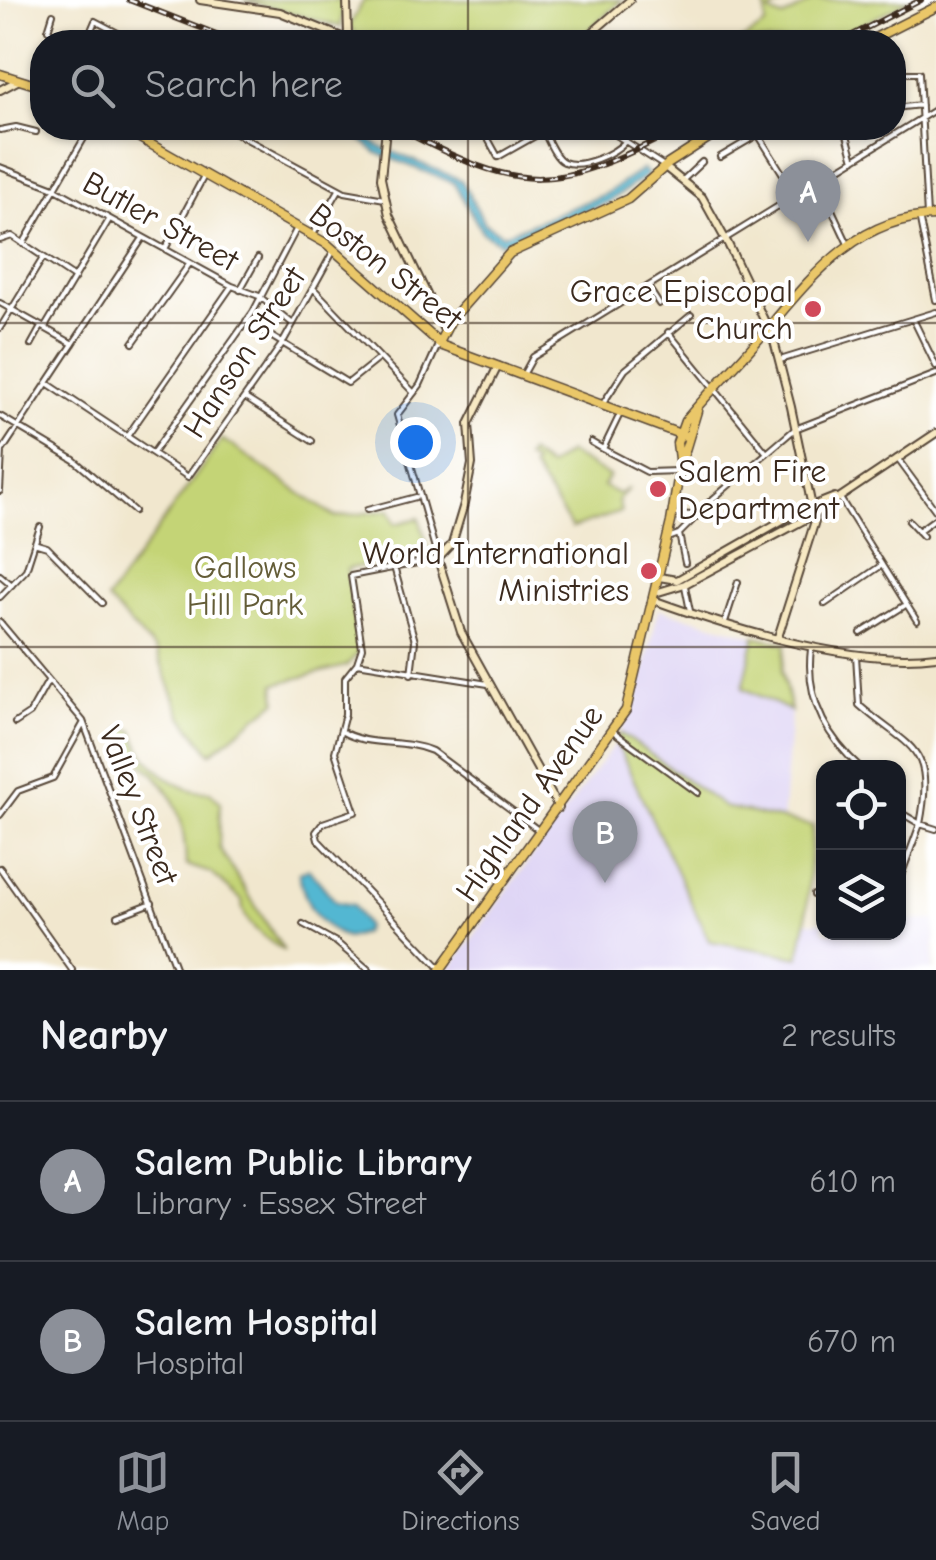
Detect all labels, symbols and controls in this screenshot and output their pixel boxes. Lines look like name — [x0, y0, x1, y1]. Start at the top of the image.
search box — [30, 30, 906, 140]
icon: search — [65, 58, 120, 113]
text: Search here — [145, 63, 343, 107]
pin: A — [776, 160, 840, 242]
street label: Butler Street — [77, 164, 246, 280]
street label: Boston Street — [302, 195, 470, 338]
street label: Hanson Street — [176, 259, 314, 445]
place label: Grace Episcopal Church — [570, 273, 793, 347]
marker: Grace Episcopal Church — [802, 298, 824, 320]
your location — [390, 417, 441, 468]
place label: Salem Fire Department — [678, 453, 840, 527]
marker: Salem Fire Department — [647, 478, 669, 500]
place label: World International Ministries — [362, 535, 629, 609]
park label: Gallows Hill Park — [187, 549, 304, 623]
marker: World International Ministries — [638, 560, 660, 582]
street label: Highland Avenue — [448, 698, 611, 908]
street label: Valley Street — [91, 721, 186, 891]
map controls — [816, 760, 906, 940]
button: locate — [816, 760, 906, 850]
pin: B — [572, 800, 638, 883]
button: layers — [816, 850, 906, 940]
text: Nearby — [40, 1011, 167, 1060]
text: 2 results — [781, 1017, 896, 1054]
text: Salem Public Library — [135, 1141, 472, 1185]
text: A — [64, 1163, 81, 1200]
text: 610 m — [809, 1163, 896, 1200]
text: Library · Essex Street — [135, 1185, 426, 1222]
text: Salem Hospital — [135, 1301, 378, 1345]
text: B — [63, 1323, 82, 1360]
text: 670 m — [807, 1323, 896, 1360]
text: Hospital — [135, 1345, 244, 1382]
tab: Map — [115, 1445, 170, 1537]
tab: Directions — [401, 1445, 520, 1537]
tab: Saved — [751, 1445, 821, 1537]

